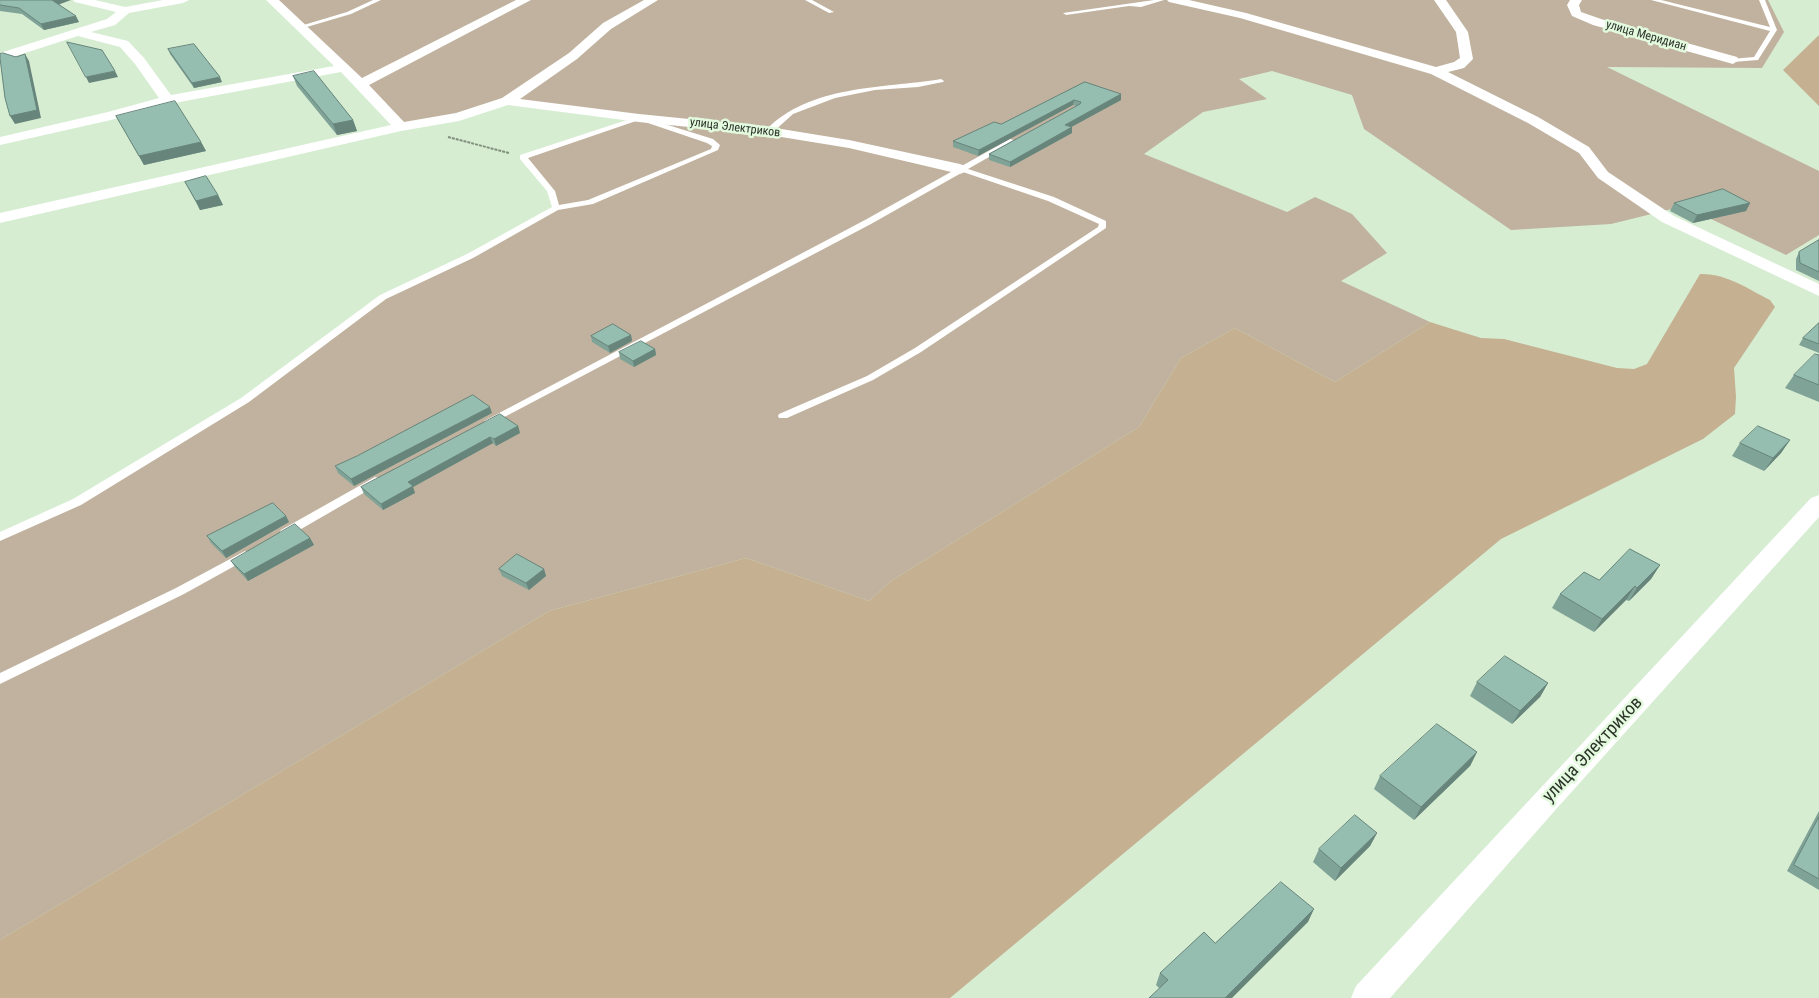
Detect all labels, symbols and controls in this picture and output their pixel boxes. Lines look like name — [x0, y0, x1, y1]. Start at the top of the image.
street label: улица Меридиан — [1604, 18, 1688, 54]
street label: улица Электриков — [689, 115, 781, 141]
street label: улица Электриков — [1539, 693, 1647, 807]

